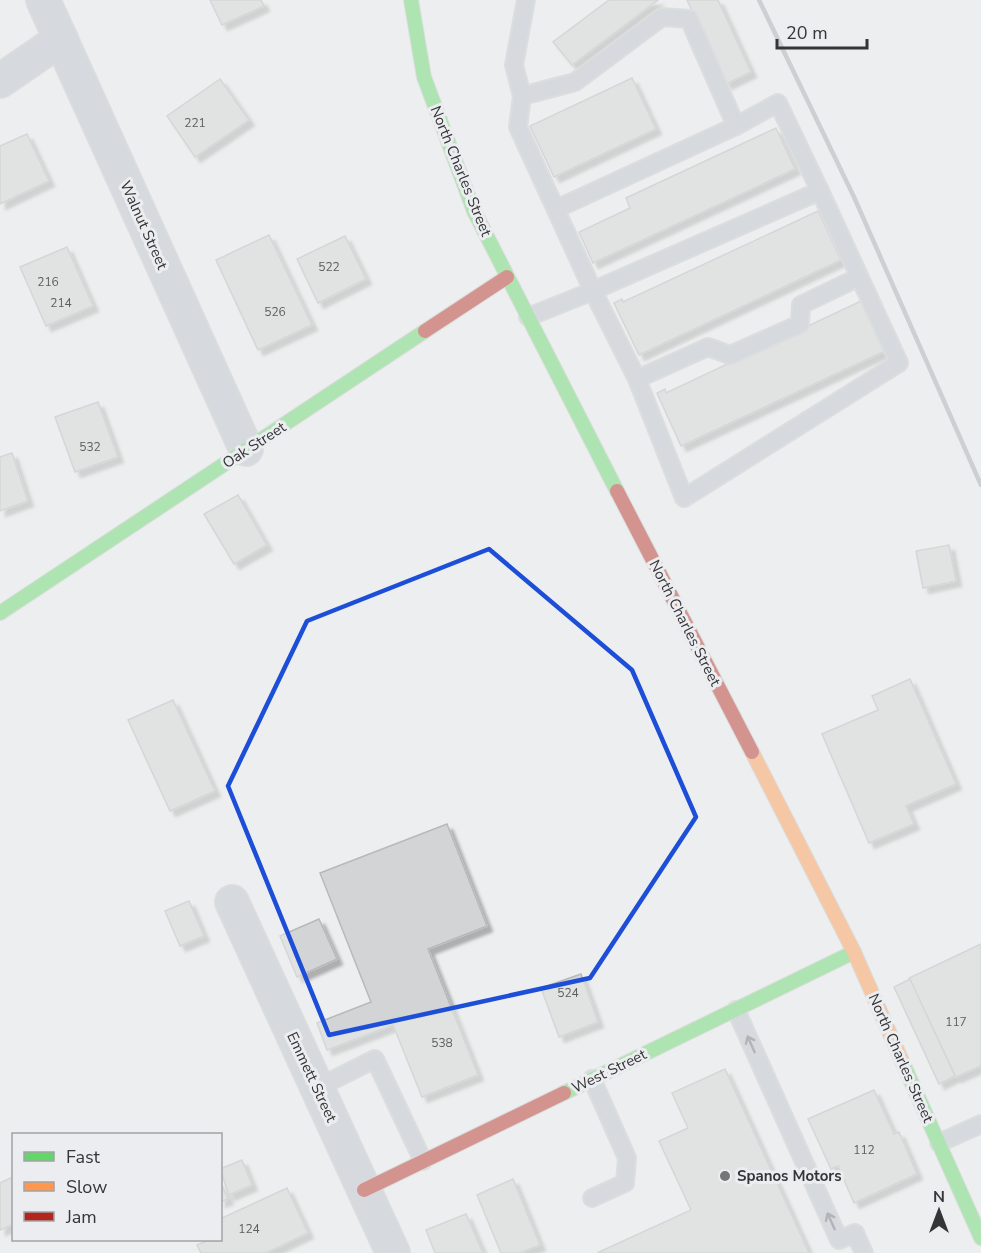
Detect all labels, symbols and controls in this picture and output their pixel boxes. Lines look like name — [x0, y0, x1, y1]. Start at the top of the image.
scale bar — [777, 12, 867, 50]
text: 20 m — [786, 21, 828, 45]
street label: North Charles Street — [426, 103, 497, 240]
house number: 221 — [184, 115, 206, 131]
street label: Walnut Street — [116, 178, 173, 273]
house number: 522 — [318, 259, 340, 275]
house number: 216 — [37, 274, 59, 290]
house number: 214 — [50, 295, 72, 311]
house number: 526 — [264, 304, 286, 320]
street label: Oak Street — [218, 417, 290, 473]
house number: 532 — [79, 439, 101, 455]
street label: North Charles Street — [645, 556, 726, 690]
house number: 524 — [557, 985, 579, 1001]
street label: North Charles Street — [864, 990, 939, 1126]
house number: 117 — [945, 1014, 967, 1030]
street label: Emmett Street — [282, 1029, 342, 1126]
house number: 538 — [431, 1035, 453, 1051]
one-way arrow — [745, 1035, 756, 1053]
street label: West Street — [568, 1044, 650, 1098]
legend — [12, 1133, 222, 1241]
house number: 112 — [853, 1142, 875, 1158]
text: Fast — [66, 1145, 101, 1169]
place label: Spanos Motors — [737, 1166, 842, 1186]
marker: Spanos Motors — [718, 1169, 732, 1183]
text: Slow — [66, 1175, 107, 1199]
north arrow — [909, 1181, 969, 1241]
text: N — [933, 1186, 945, 1208]
text: Jam — [65, 1205, 97, 1229]
one-way arrow — [825, 1213, 836, 1231]
house number: 124 — [238, 1221, 260, 1237]

